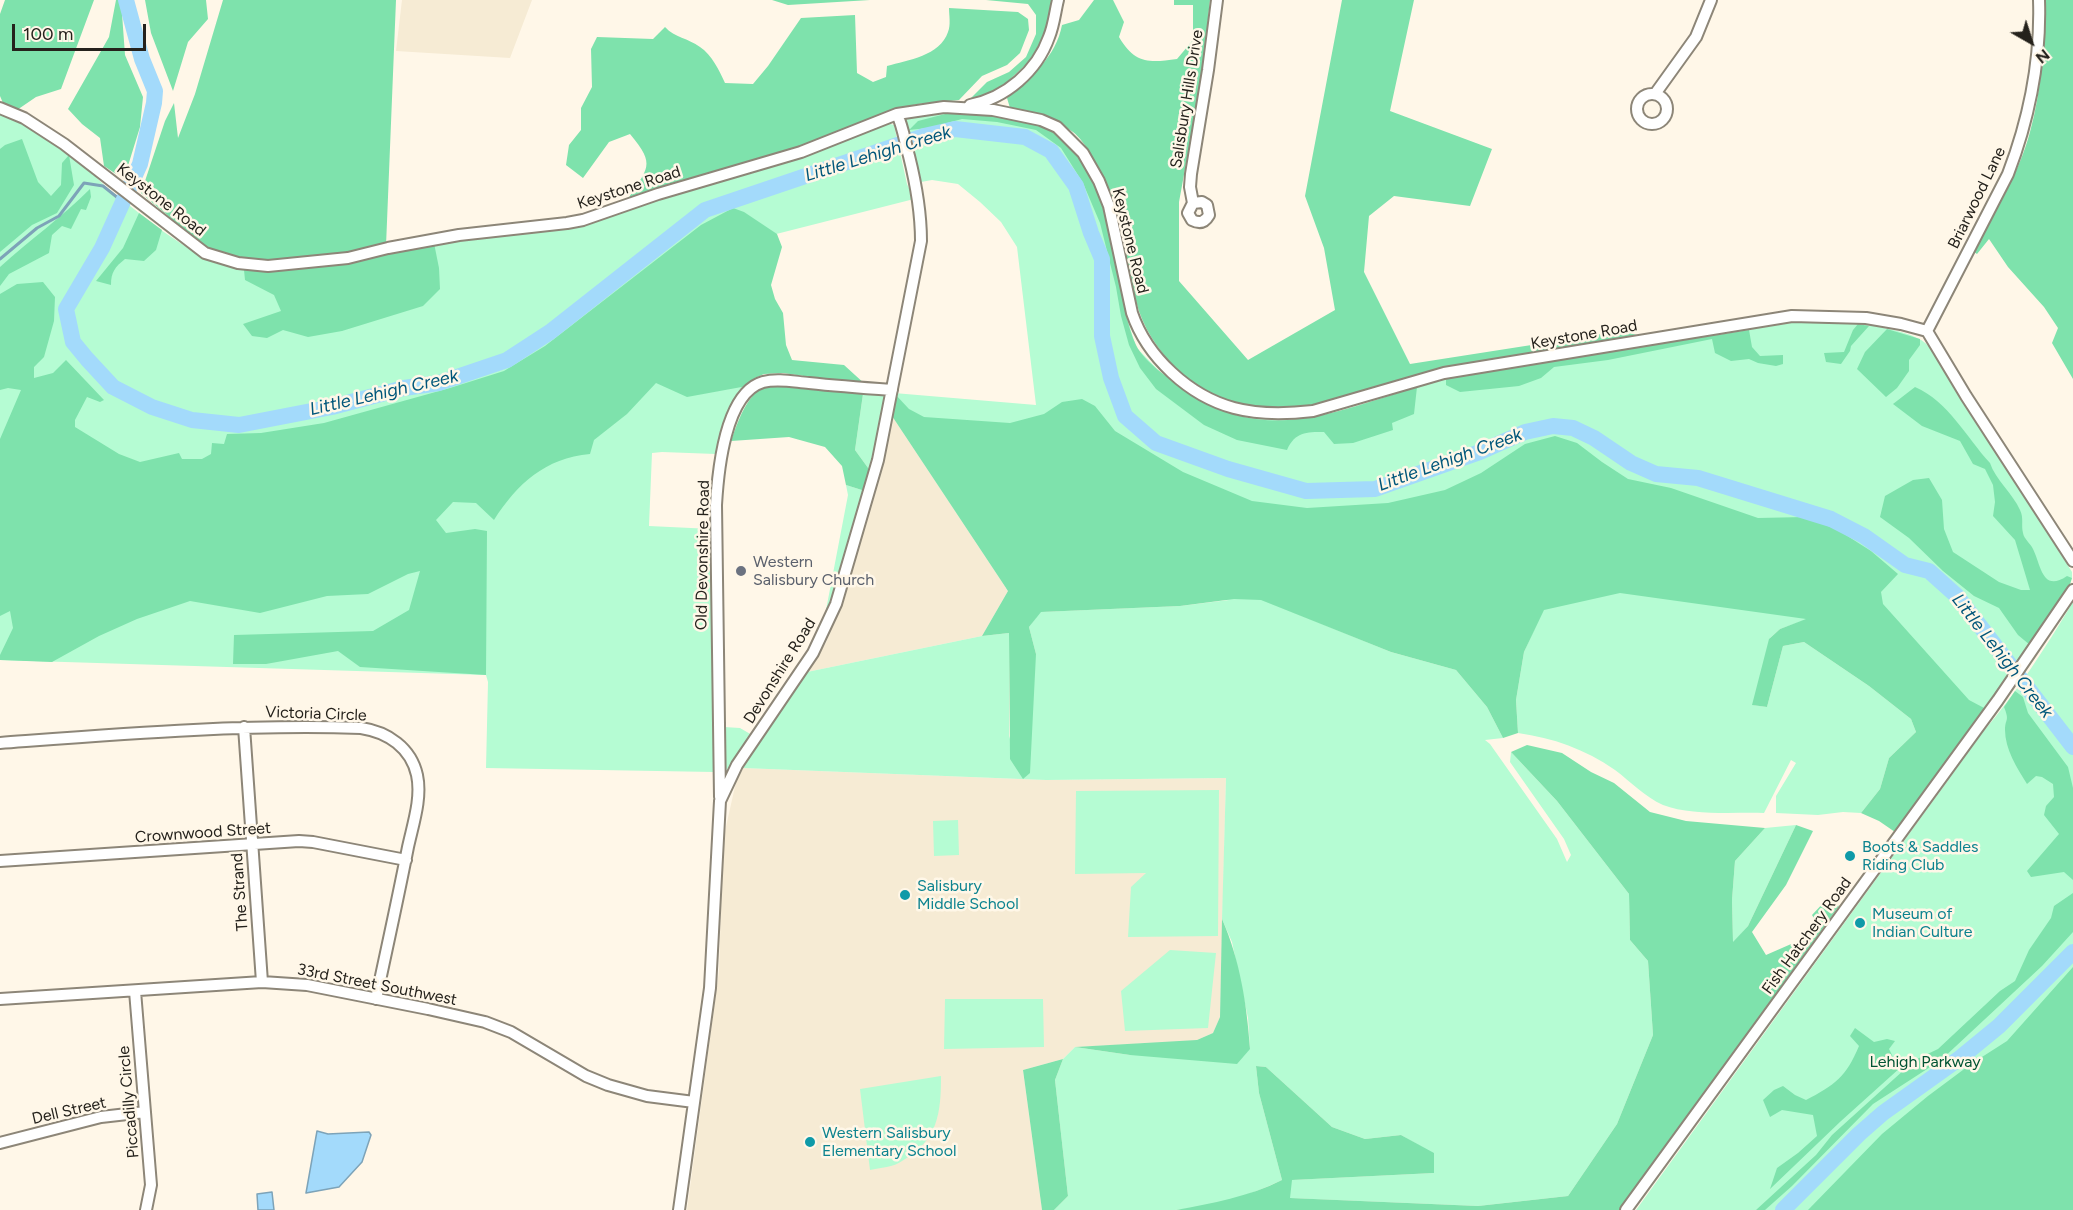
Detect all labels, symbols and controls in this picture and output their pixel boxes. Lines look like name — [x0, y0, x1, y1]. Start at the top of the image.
scale bar — [15, 12, 148, 50]
north arrow — [2001, 12, 2061, 72]
text: 100 m — [23, 23, 73, 45]
street label: Salisbury Hills Drive — [1167, 28, 1207, 170]
text: N — [2032, 45, 2053, 68]
water label: Little Lehigh Creek — [802, 121, 954, 187]
street label: Briarwood Lane — [1944, 144, 2010, 252]
street label: Keystone Road — [113, 159, 209, 241]
street label: Keystone Road — [575, 162, 683, 214]
street label: Keystone Road — [1108, 186, 1152, 296]
street label: Keystone Road — [1529, 316, 1639, 354]
water label: Little Lehigh Creek — [308, 365, 460, 421]
water label: Little Lehigh Creek — [1375, 424, 1525, 496]
street label: Old Devonshire Road — [692, 480, 714, 630]
place label: Western Salisbury Church — [753, 552, 874, 590]
marker: Western Salisbury Church — [734, 564, 748, 578]
water label: Little Lehigh Creek — [1947, 590, 2057, 722]
street label: Devonshire Road — [740, 615, 820, 727]
street label: Victoria Circle — [265, 703, 367, 725]
street label: Crownwood Street — [134, 819, 272, 847]
place label: Boots & Saddles Riding Club — [1862, 837, 1978, 875]
marker: Boots & Saddles Riding Club — [1843, 849, 1857, 863]
street label: The Strand — [228, 852, 252, 932]
street label: Fish Hatchery Road — [1758, 874, 1856, 998]
place label: Salisbury Middle School — [917, 876, 1019, 914]
marker: Salisbury Middle School — [898, 888, 912, 902]
place label: Museum of Indian Culture — [1872, 904, 1972, 942]
marker: Museum of Indian Culture — [1853, 916, 1867, 930]
street label: 33rd Street Southwest — [295, 960, 459, 1010]
street label: Piccadilly Circle — [115, 1045, 143, 1159]
park label: Lehigh Parkway — [1869, 1052, 1981, 1072]
street label: Dell Street — [30, 1093, 108, 1129]
place label: Western Salisbury Elementary School — [822, 1123, 956, 1161]
marker: Western Salisbury Elementary School — [803, 1135, 817, 1149]

